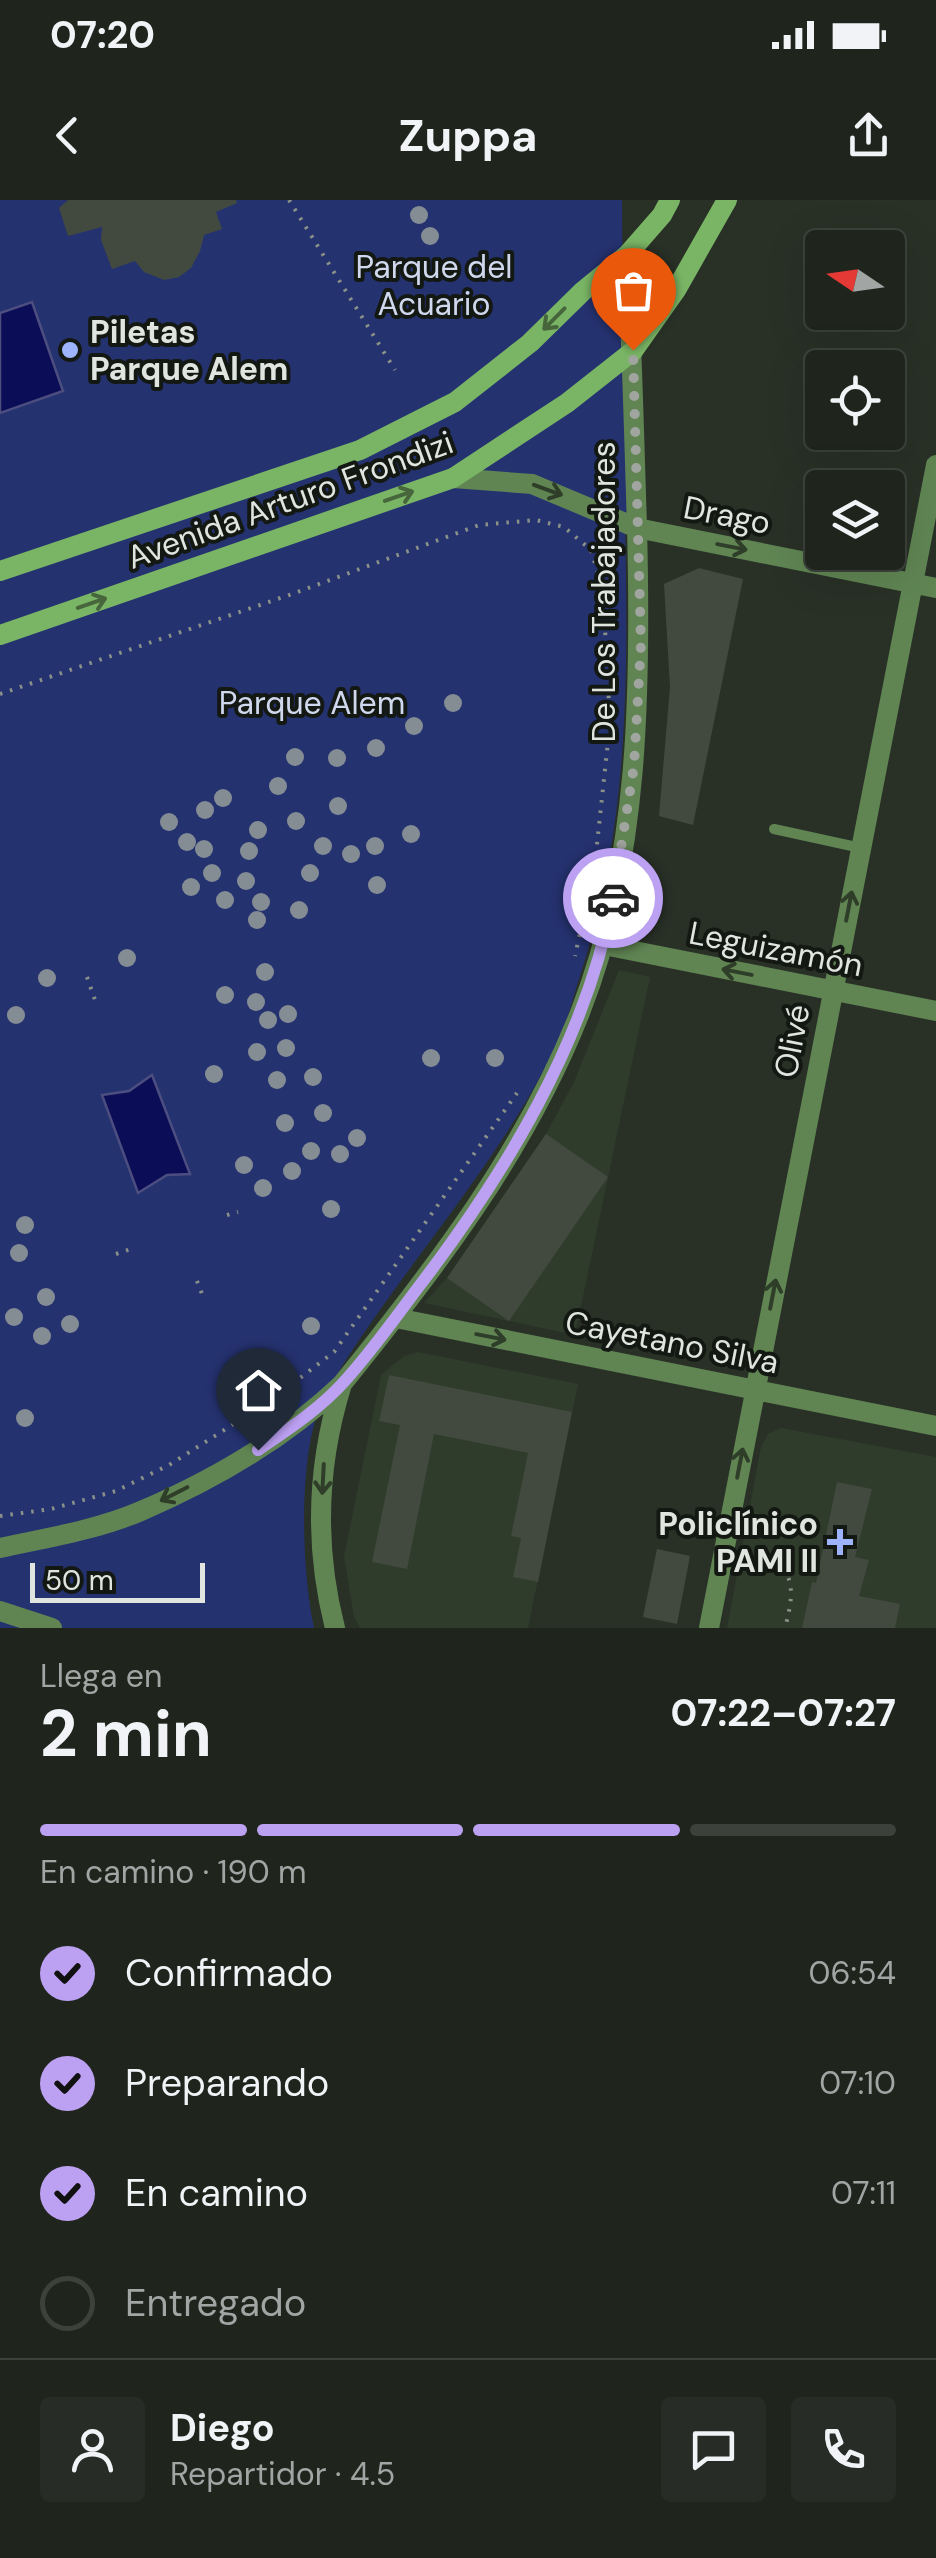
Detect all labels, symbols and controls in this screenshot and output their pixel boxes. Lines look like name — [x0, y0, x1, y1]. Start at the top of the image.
text: 07:20 — [50, 10, 155, 60]
text: Zuppa — [398, 106, 538, 165]
icon: back — [40, 108, 95, 163]
icon: share — [841, 108, 896, 163]
north arrow — [805, 230, 905, 330]
map controls — [805, 230, 905, 570]
park label: Parque del Acuario — [356, 246, 512, 325]
pin — [591, 248, 676, 351]
icon: bag — [606, 263, 661, 318]
one-way arrow — [542, 307, 566, 331]
place label: Piletas Parque Alem — [90, 311, 288, 390]
marker: Piletas Parque Alem — [59, 339, 81, 361]
button: locate — [805, 350, 905, 450]
street label: Avenida Arturo Frondizi — [121, 421, 459, 579]
street label: De Los Trabajadores — [583, 442, 625, 742]
button: layers — [805, 470, 905, 570]
one-way arrow — [532, 482, 563, 500]
one-way arrow — [383, 486, 415, 504]
street label: Drago — [680, 486, 774, 544]
one-way arrow — [715, 539, 747, 558]
one-way arrow — [76, 593, 107, 611]
park label: Parque Alem — [219, 682, 405, 724]
courier — [563, 848, 663, 948]
icon: car — [586, 871, 641, 926]
one-way arrow — [840, 890, 859, 923]
street label: Leguizamón — [686, 912, 866, 986]
one-way arrow — [722, 961, 754, 980]
street label: Olivé — [764, 1001, 820, 1081]
one-way arrow — [764, 1278, 783, 1310]
street label: Cayetano Silva — [562, 1301, 782, 1383]
one-way arrow — [474, 1328, 507, 1347]
pin — [216, 1348, 301, 1451]
icon: home — [231, 1363, 286, 1418]
one-way arrow — [731, 1448, 750, 1480]
one-way arrow — [313, 1462, 332, 1495]
one-way arrow — [160, 1485, 189, 1504]
place label: Policlínico PAMI II — [658, 1503, 818, 1582]
marker: Policlínico PAMI II — [827, 1529, 853, 1555]
scale bar — [30, 1558, 205, 1602]
text: 50 m — [45, 1562, 114, 1599]
text: Llega en — [40, 1655, 162, 1697]
text: 07:22–07:27 — [670, 1688, 896, 1738]
text: 2 min — [40, 1692, 212, 1776]
text: En camino · 190 m — [40, 1851, 307, 1893]
icon: check — [40, 1946, 95, 2001]
text: Confirmado — [125, 1948, 333, 1998]
text: 06:54 — [809, 1952, 896, 1994]
icon: check — [40, 2056, 95, 2111]
text: Preparando — [125, 2058, 329, 2108]
text: 07:10 — [819, 2062, 896, 2104]
icon: check — [40, 2166, 95, 2221]
text: En camino — [125, 2168, 308, 2218]
text: 07:11 — [831, 2172, 896, 2214]
text: Entregado — [125, 2278, 306, 2328]
button: person — [40, 2397, 145, 2502]
button: chat — [661, 2397, 766, 2502]
button: phone — [791, 2397, 896, 2502]
text: Diego — [170, 2403, 275, 2453]
text: Repartidor · 4.5 — [170, 2453, 395, 2495]

